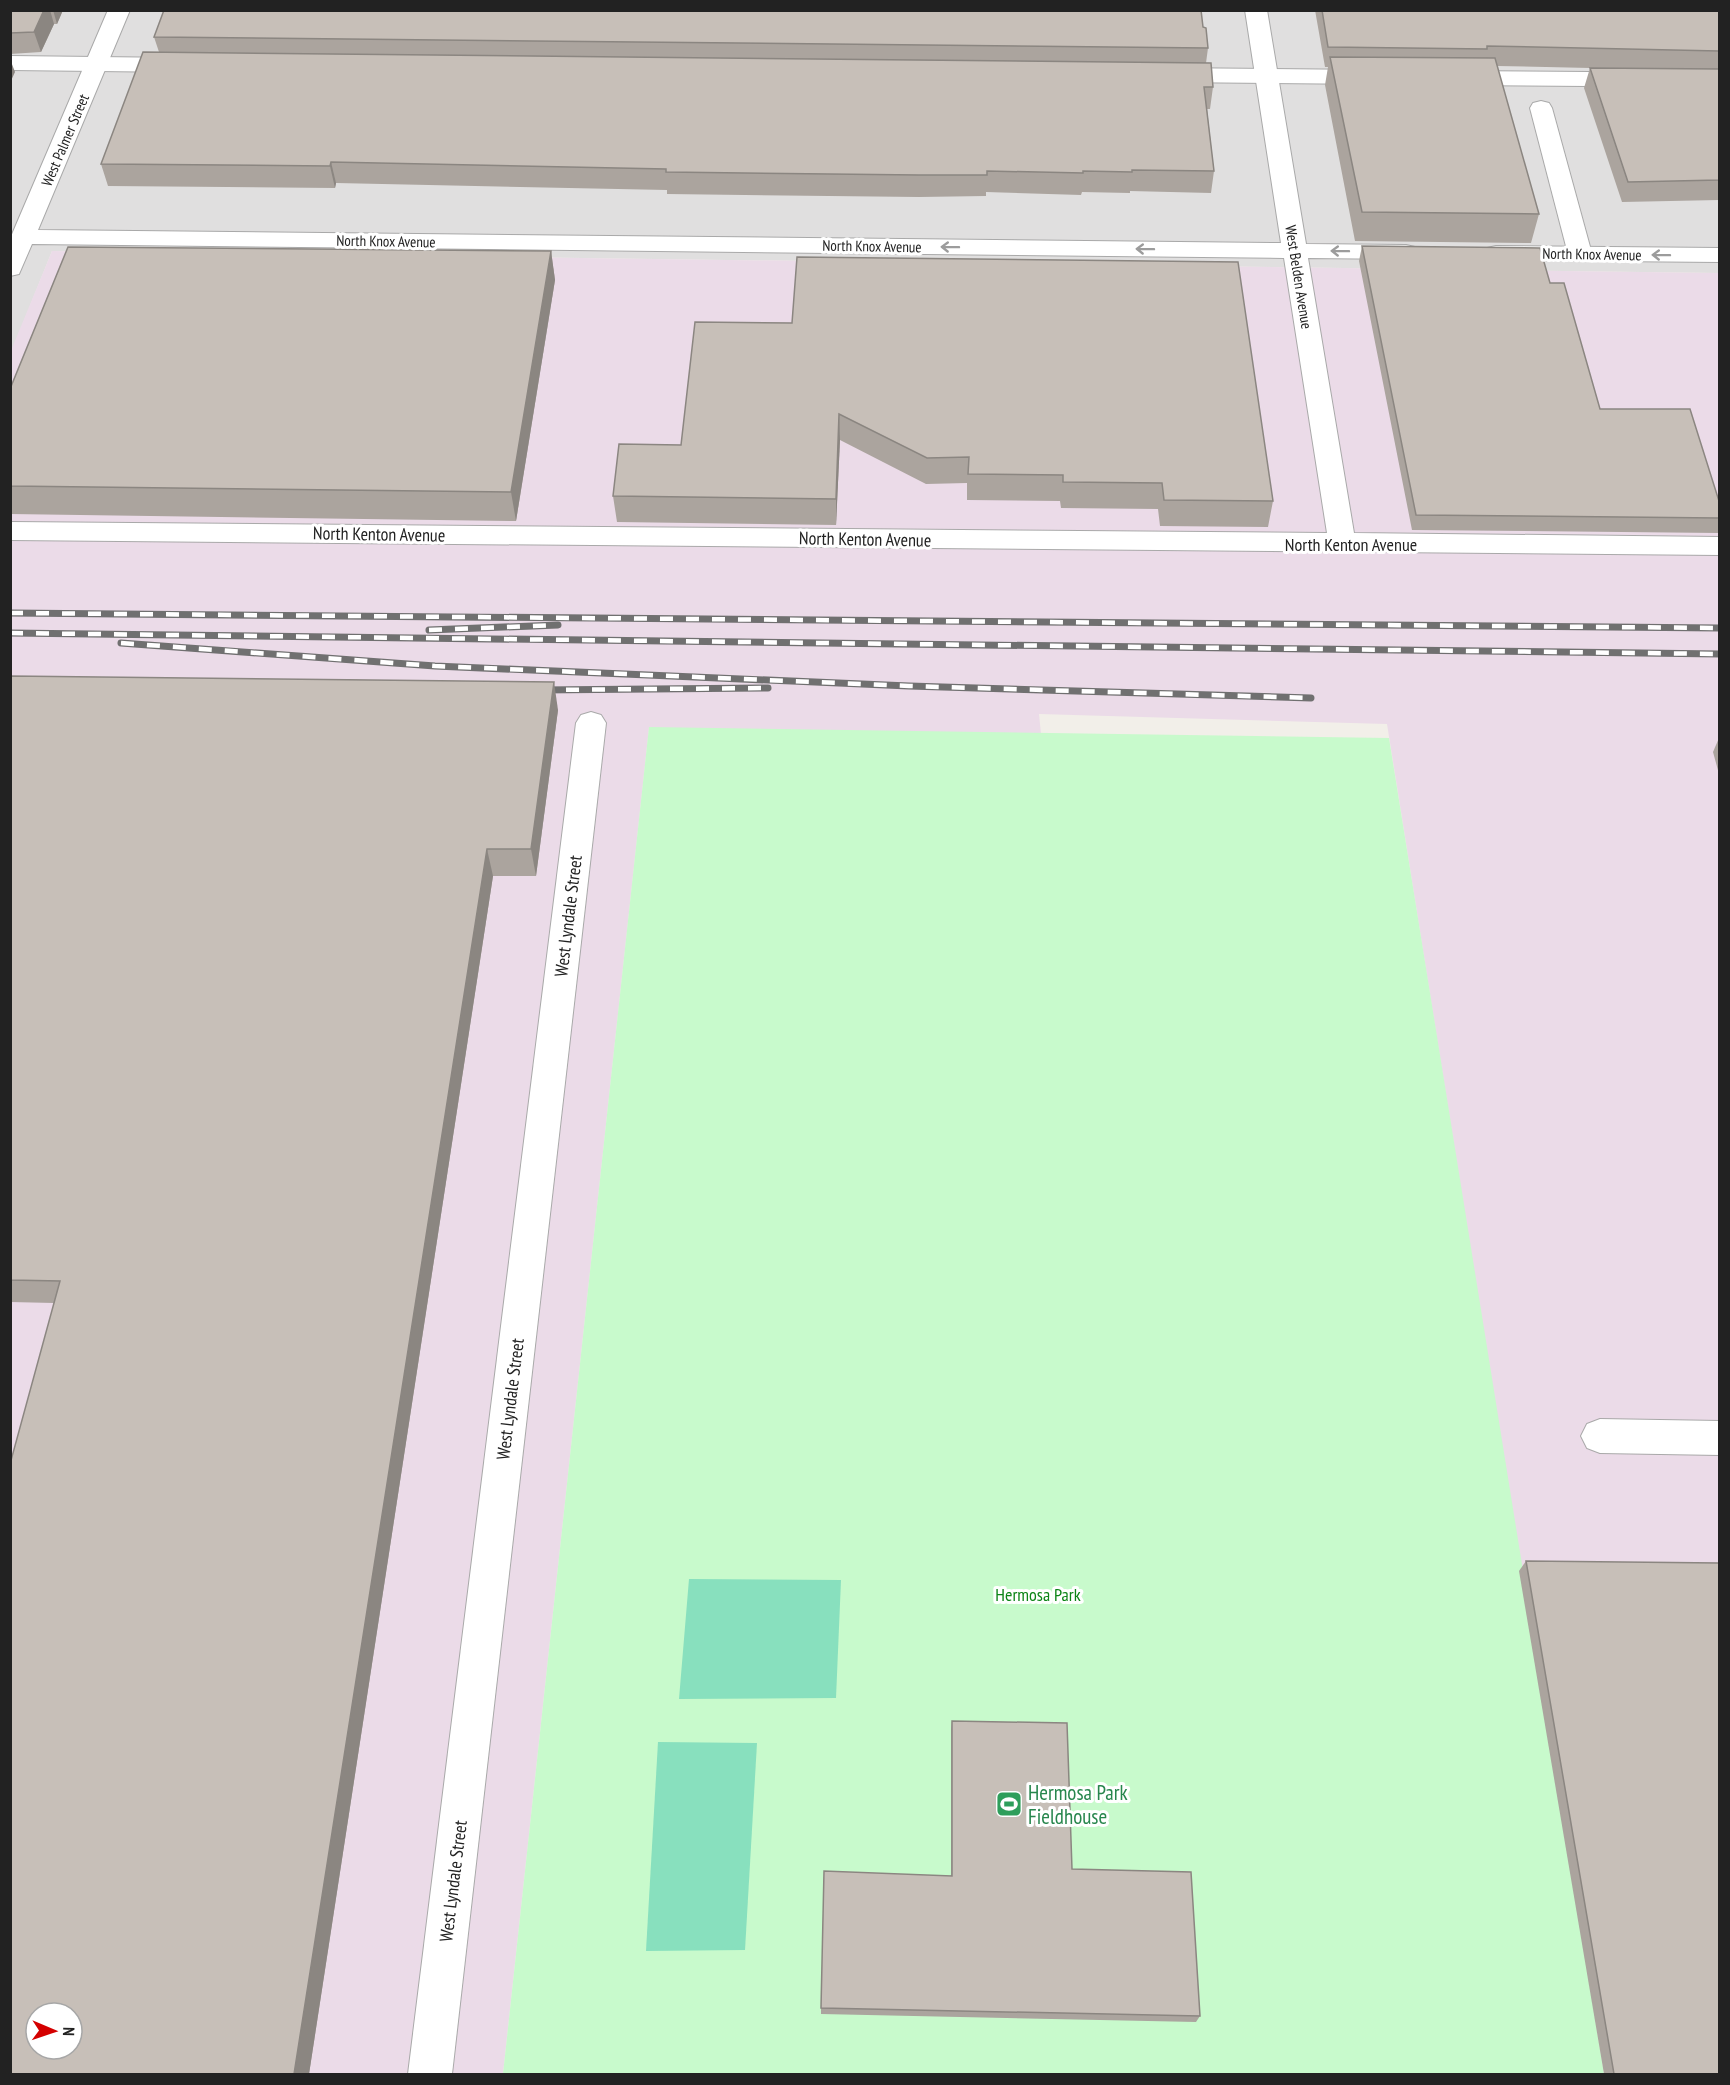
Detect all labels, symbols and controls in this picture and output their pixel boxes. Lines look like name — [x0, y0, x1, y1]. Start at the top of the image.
street label: West Palmer Street — [37, 91, 93, 189]
street label: West Belden Avenue — [1281, 224, 1317, 330]
street label: North Knox Avenue — [336, 231, 436, 251]
street label: North Knox Avenue — [822, 236, 922, 256]
one-way arrow — [941, 241, 961, 253]
one-way arrow — [1136, 243, 1156, 255]
street label: North Knox Avenue — [1542, 244, 1642, 264]
one-way arrow — [1331, 245, 1351, 257]
one-way arrow — [1652, 249, 1672, 260]
street label: North Kenton Avenue — [313, 521, 445, 547]
street label: North Kenton Avenue — [799, 526, 931, 552]
street label: North Kenton Avenue — [1285, 533, 1417, 556]
street label: West Lyndale Street — [549, 854, 587, 978]
street label: West Lyndale Street — [491, 1337, 529, 1461]
park label: Hermosa Park — [995, 1583, 1081, 1606]
place label: Hermosa Park Fieldhouse — [1028, 1779, 1128, 1830]
sports icon: Hermosa Park Fieldhouse — [994, 1789, 1024, 1819]
street label: West Lyndale Street — [434, 1819, 472, 1943]
north arrow — [24, 2001, 84, 2061]
text: N — [59, 2027, 79, 2036]

